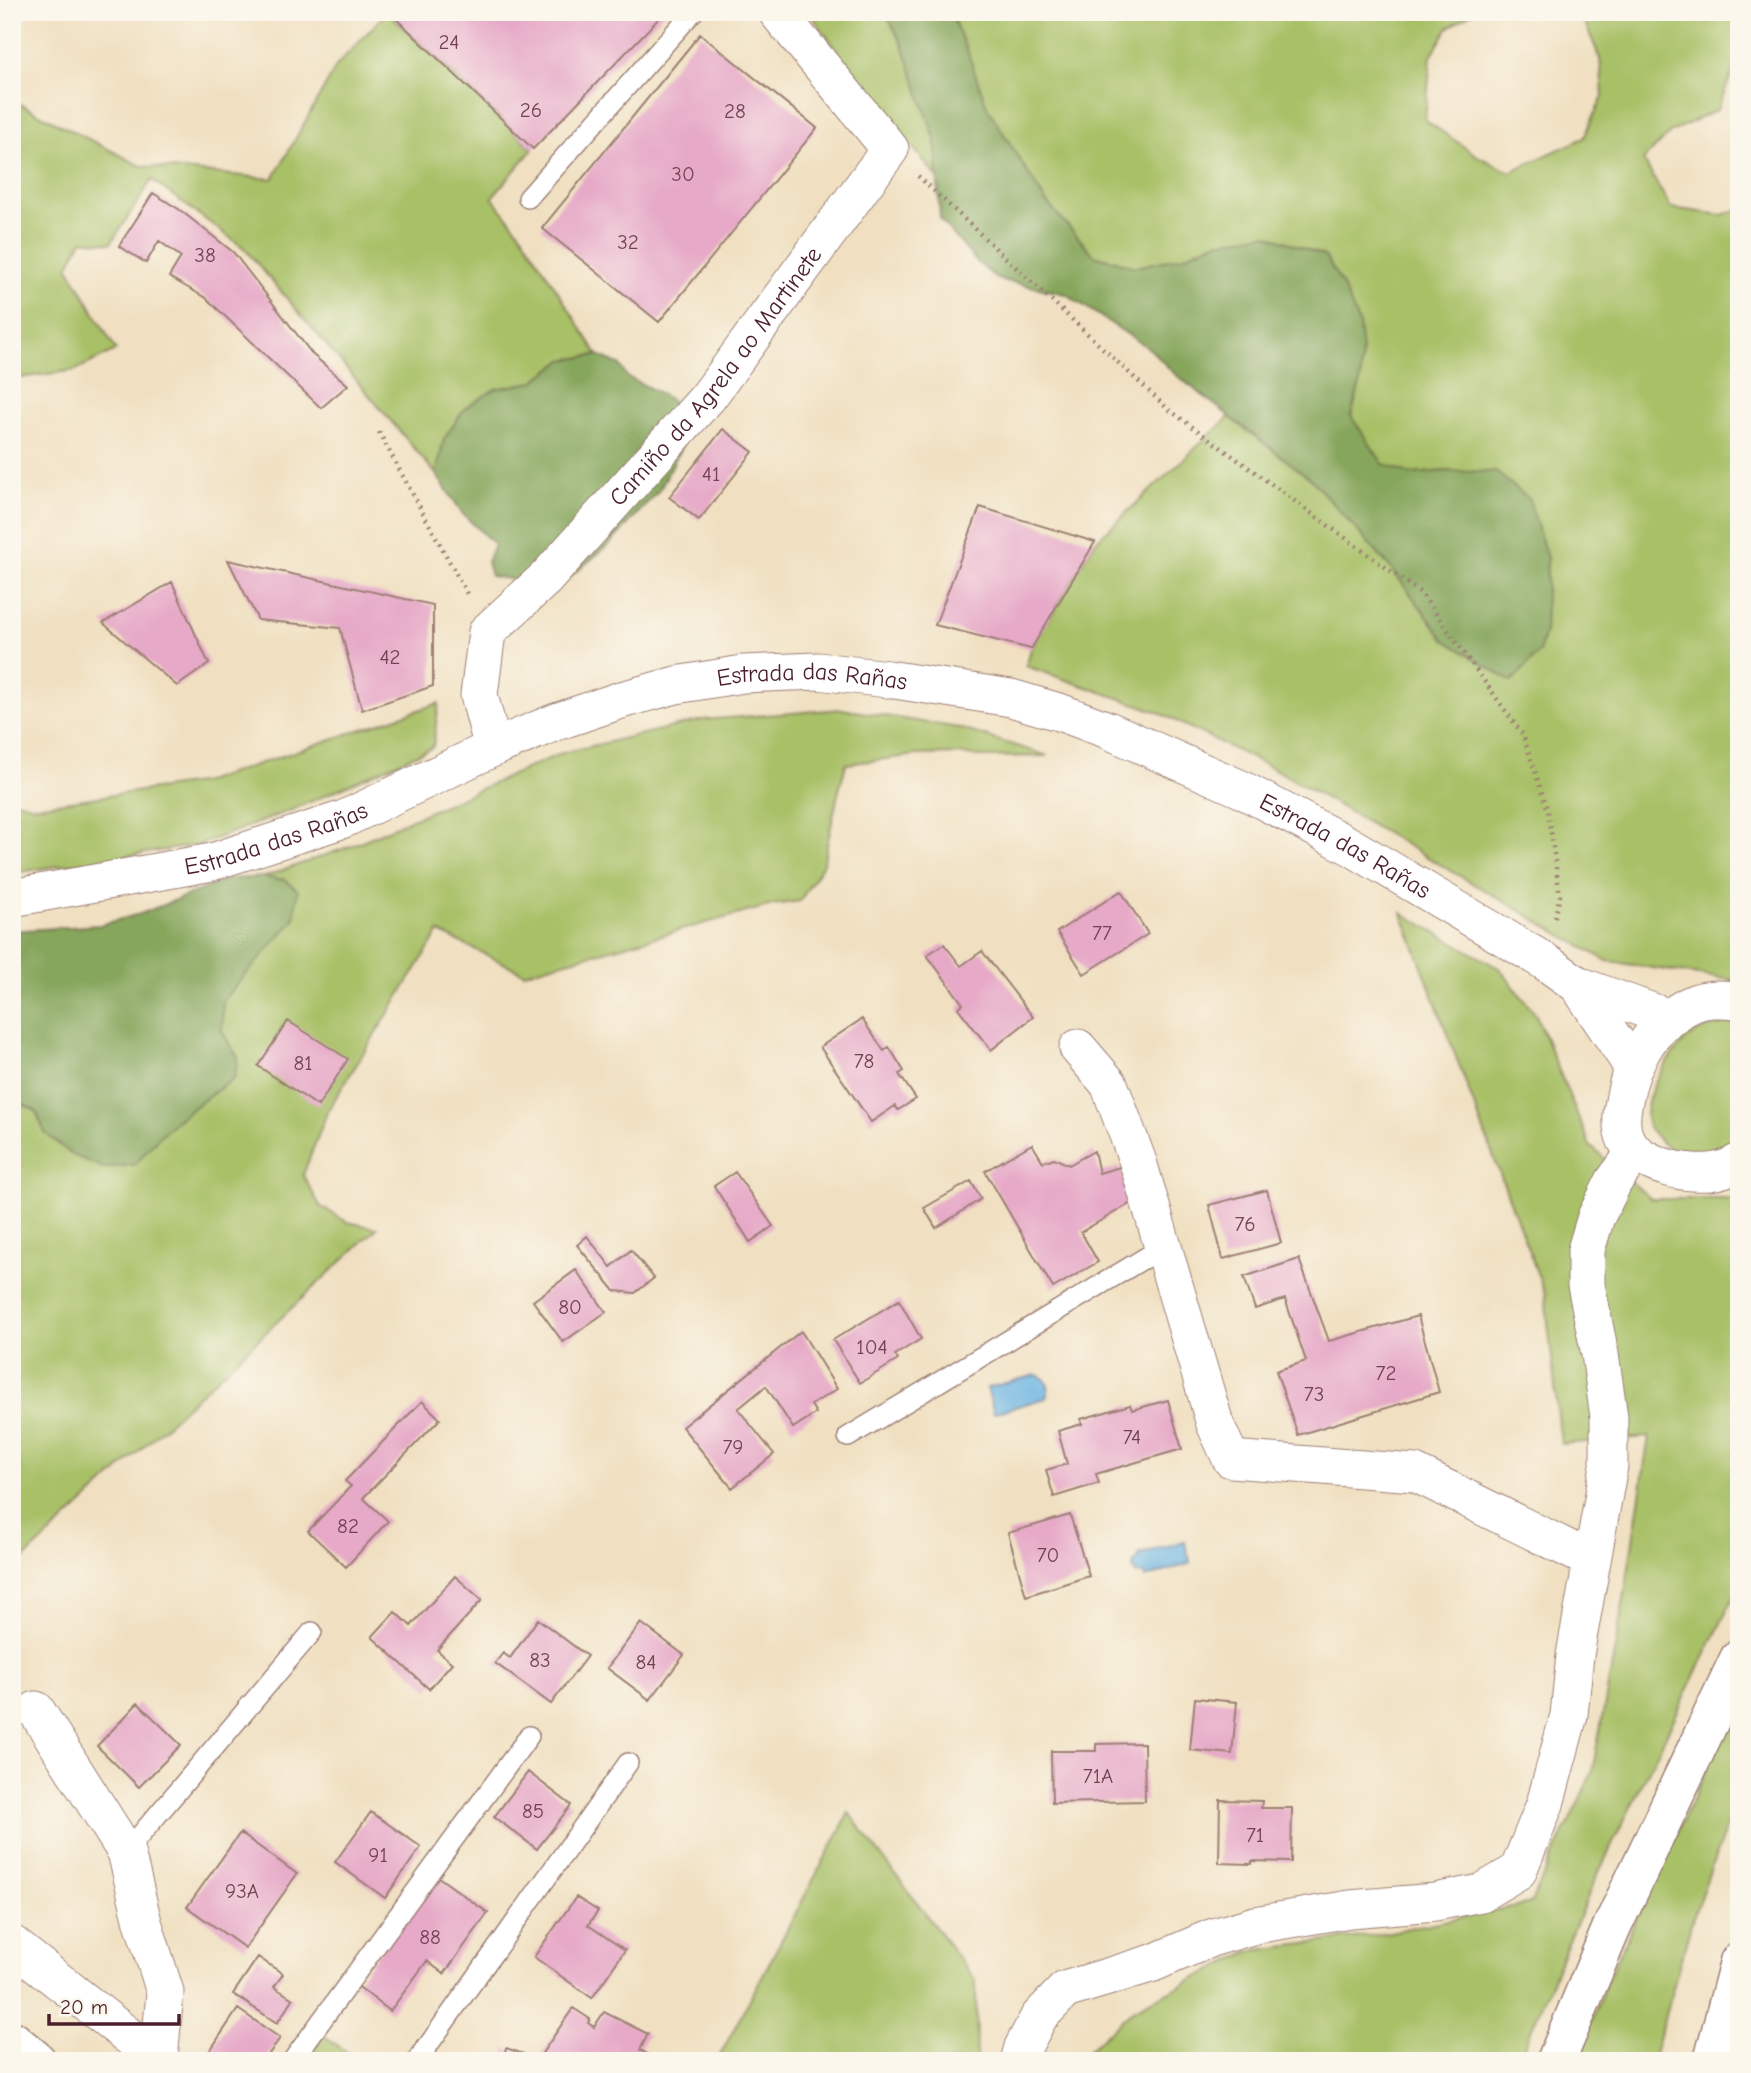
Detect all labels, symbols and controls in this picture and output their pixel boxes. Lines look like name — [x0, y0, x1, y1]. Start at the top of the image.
house number: 24 — [438, 30, 460, 54]
house number: 26 — [520, 98, 542, 122]
house number: 28 — [724, 99, 746, 123]
house number: 30 — [671, 162, 695, 186]
house number: 32 — [617, 230, 639, 254]
street label: Camiño da Agrela ao Martinete — [603, 241, 827, 512]
house number: 38 — [194, 243, 216, 267]
house number: 41 — [702, 462, 720, 486]
house number: 42 — [379, 645, 401, 669]
street label: Estrada das Rañas — [715, 657, 909, 696]
street label: Estrada das Rañas — [1255, 787, 1436, 905]
street label: Estrada das Rañas — [182, 796, 372, 881]
house number: 77 — [1092, 921, 1112, 945]
house number: 78 — [854, 1049, 874, 1073]
house number: 81 — [293, 1051, 313, 1075]
house number: 76 — [1234, 1212, 1256, 1236]
house number: 80 — [558, 1295, 582, 1319]
house number: 104 — [856, 1335, 888, 1359]
house number: 72 — [1376, 1361, 1396, 1385]
house number: 73 — [1304, 1382, 1324, 1406]
house number: 74 — [1123, 1425, 1141, 1449]
house number: 79 — [722, 1435, 744, 1459]
house number: 82 — [337, 1514, 359, 1538]
house number: 70 — [1037, 1543, 1059, 1567]
house number: 83 — [529, 1648, 551, 1672]
house number: 84 — [636, 1650, 656, 1674]
house number: 71A — [1083, 1764, 1113, 1788]
house number: 85 — [522, 1799, 544, 1823]
house number: 71 — [1246, 1823, 1264, 1847]
house number: 91 — [368, 1843, 388, 1867]
house number: 93A — [225, 1879, 259, 1903]
house number: 88 — [419, 1925, 441, 1949]
scale bar — [49, 1982, 178, 2026]
text: 20 m — [60, 1995, 108, 2019]

